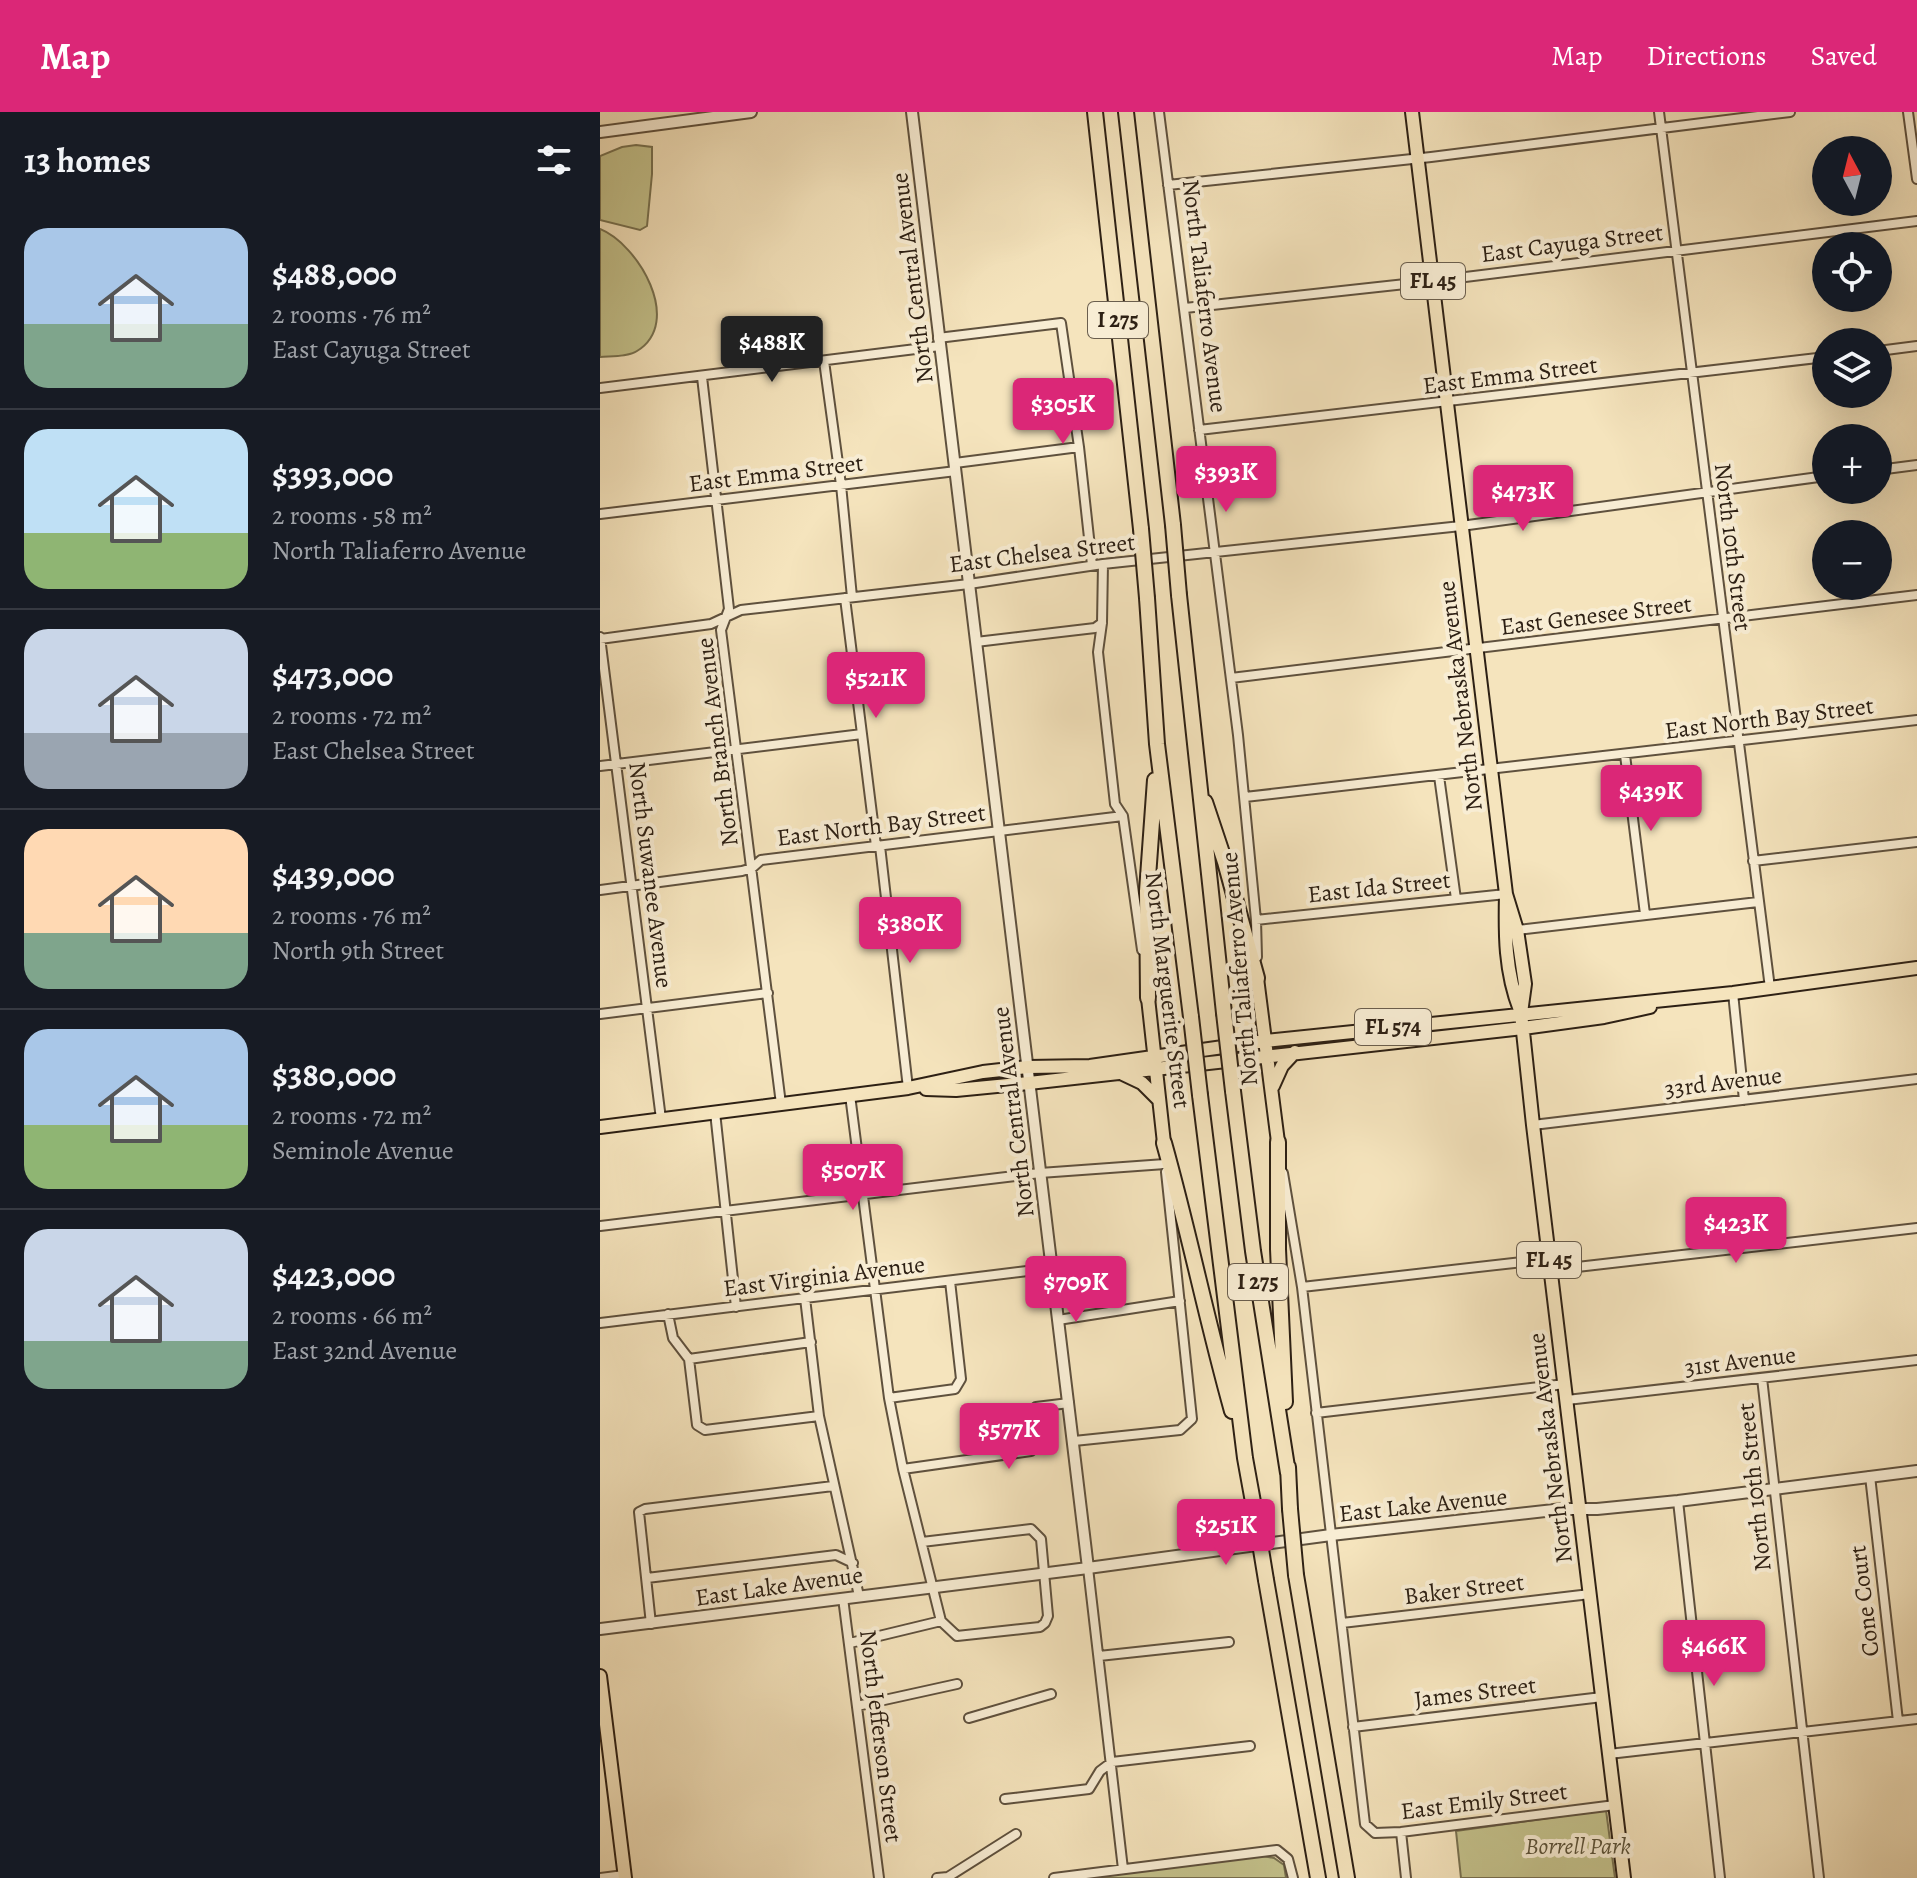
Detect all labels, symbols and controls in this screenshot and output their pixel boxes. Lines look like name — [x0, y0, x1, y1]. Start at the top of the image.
text: Map — [40, 30, 110, 82]
text: Map — [1551, 37, 1602, 75]
text: Directions — [1646, 37, 1767, 75]
text: Saved — [1811, 37, 1877, 75]
north arrow — [1812, 136, 1892, 216]
map controls — [1812, 136, 1892, 600]
text: 13 homes — [24, 137, 151, 184]
icon: filters — [532, 138, 576, 182]
street label: North Central Avenue — [883, 171, 941, 385]
street label: North Taliaferro Avenue — [1175, 177, 1235, 415]
street label: East Cayuga Street — [1479, 216, 1665, 270]
button: locate — [1812, 232, 1892, 312]
text: $488,000 — [272, 250, 397, 297]
icon: home — [88, 260, 184, 356]
road number: FL 45 — [1401, 263, 1465, 299]
text: 2 rooms · 76 m² — [272, 297, 431, 332]
road number: I 275 — [1088, 302, 1148, 338]
pin: $488K — [716, 316, 828, 384]
text: $488K — [739, 324, 805, 359]
button: layers — [1812, 328, 1892, 408]
text: East Cayuga Street — [272, 332, 471, 367]
street label: East Emma Street — [1421, 348, 1599, 402]
pin: $305K — [1007, 378, 1119, 446]
text: $305K — [1031, 386, 1095, 421]
button: + — [1812, 424, 1892, 504]
street label: East Emma Street — [687, 446, 865, 500]
pin: $393K — [1170, 446, 1282, 514]
text: $393,000 — [272, 451, 393, 498]
text: $393K — [1194, 454, 1258, 489]
icon: home — [88, 461, 184, 557]
street label: North 10th Street — [1707, 461, 1759, 633]
pin: $473K — [1467, 465, 1579, 533]
text: $473K — [1491, 473, 1555, 508]
text: 2 rooms · 58 m² — [272, 498, 432, 533]
button: − — [1812, 520, 1892, 600]
street label: East Chelsea Street — [947, 526, 1137, 580]
text: North Taliaferro Avenue — [272, 533, 526, 568]
street label: North Nebraska Avenue — [1430, 579, 1490, 813]
street label: East Genesee Street — [1499, 587, 1693, 643]
street label: North Branch Avenue — [688, 636, 746, 848]
text: $473,000 — [272, 651, 393, 698]
pin: $521K — [820, 652, 932, 720]
text: $521K — [845, 660, 907, 695]
icon: home — [88, 661, 184, 757]
street label: East North Bay Street — [1663, 689, 1875, 747]
text: 2 rooms · 72 m² — [272, 698, 431, 733]
text: East Chelsea Street — [272, 733, 475, 768]
street label: North Suwanee Avenue — [621, 760, 681, 990]
pin: $439K — [1595, 765, 1707, 833]
text: $439K — [1619, 773, 1683, 808]
street label: East North Bay Street — [775, 796, 987, 854]
text: $439,000 — [272, 851, 395, 898]
street label: North Taliaferro Avenue — [1213, 851, 1265, 1087]
icon: home — [88, 861, 184, 957]
street label: East Ida Street — [1306, 864, 1452, 910]
street label: North Marguerite Street — [1138, 870, 1198, 1110]
pin: $380K — [854, 897, 966, 965]
text: 2 rooms · 76 m² — [272, 898, 431, 933]
text: $380K — [877, 905, 943, 940]
text: North 9th Street — [272, 933, 444, 968]
street label: North Central Avenue — [984, 1005, 1042, 1219]
road number: FL 574 — [1355, 1009, 1431, 1045]
text: $380,000 — [272, 1051, 396, 1098]
street label: 33rd Avenue — [1662, 1059, 1784, 1105]
icon: home — [88, 1061, 184, 1157]
text: 2 rooms · 72 m² — [272, 1098, 431, 1133]
text: Seminole Avenue — [272, 1133, 454, 1168]
pin: $507K — [797, 1144, 909, 1212]
text: $507K — [821, 1152, 885, 1187]
pin: $423K — [1680, 1197, 1792, 1265]
text: $423K — [1703, 1205, 1769, 1240]
road number: FL 45 — [1517, 1242, 1581, 1278]
street label: East Virginia Avenue — [721, 1248, 927, 1304]
text: $423,000 — [272, 1251, 395, 1298]
pin: $709K — [1020, 1256, 1132, 1324]
icon: home — [88, 1261, 184, 1357]
text: $709K — [1043, 1264, 1109, 1299]
road number: I 275 — [1228, 1264, 1288, 1300]
text: 2 rooms · 66 m² — [272, 1298, 432, 1333]
street label: North Nebraska Avenue — [1520, 1331, 1580, 1565]
text: East 32nd Avenue — [272, 1333, 457, 1368]
street label: 31st Avenue — [1682, 1338, 1798, 1384]
street label: North 10th Street — [1729, 1401, 1779, 1573]
pin: $577K — [953, 1403, 1065, 1471]
text: $577K — [978, 1411, 1040, 1446]
street label: East Lake Avenue — [1337, 1480, 1509, 1530]
pin: $251K — [1170, 1499, 1282, 1567]
text: $251K — [1195, 1507, 1257, 1542]
street label: Cone Court — [1841, 1544, 1887, 1658]
street label: East Lake Avenue — [693, 1558, 865, 1614]
street label: Baker Street — [1402, 1566, 1526, 1612]
pin: $466K — [1658, 1620, 1770, 1688]
street label: North Jefferson Street — [852, 1628, 910, 1844]
text: $466K — [1681, 1628, 1747, 1663]
street label: James Street — [1412, 1669, 1538, 1715]
street label: East Emily Street — [1399, 1775, 1569, 1827]
park label: Borrell Park — [1525, 1830, 1631, 1862]

